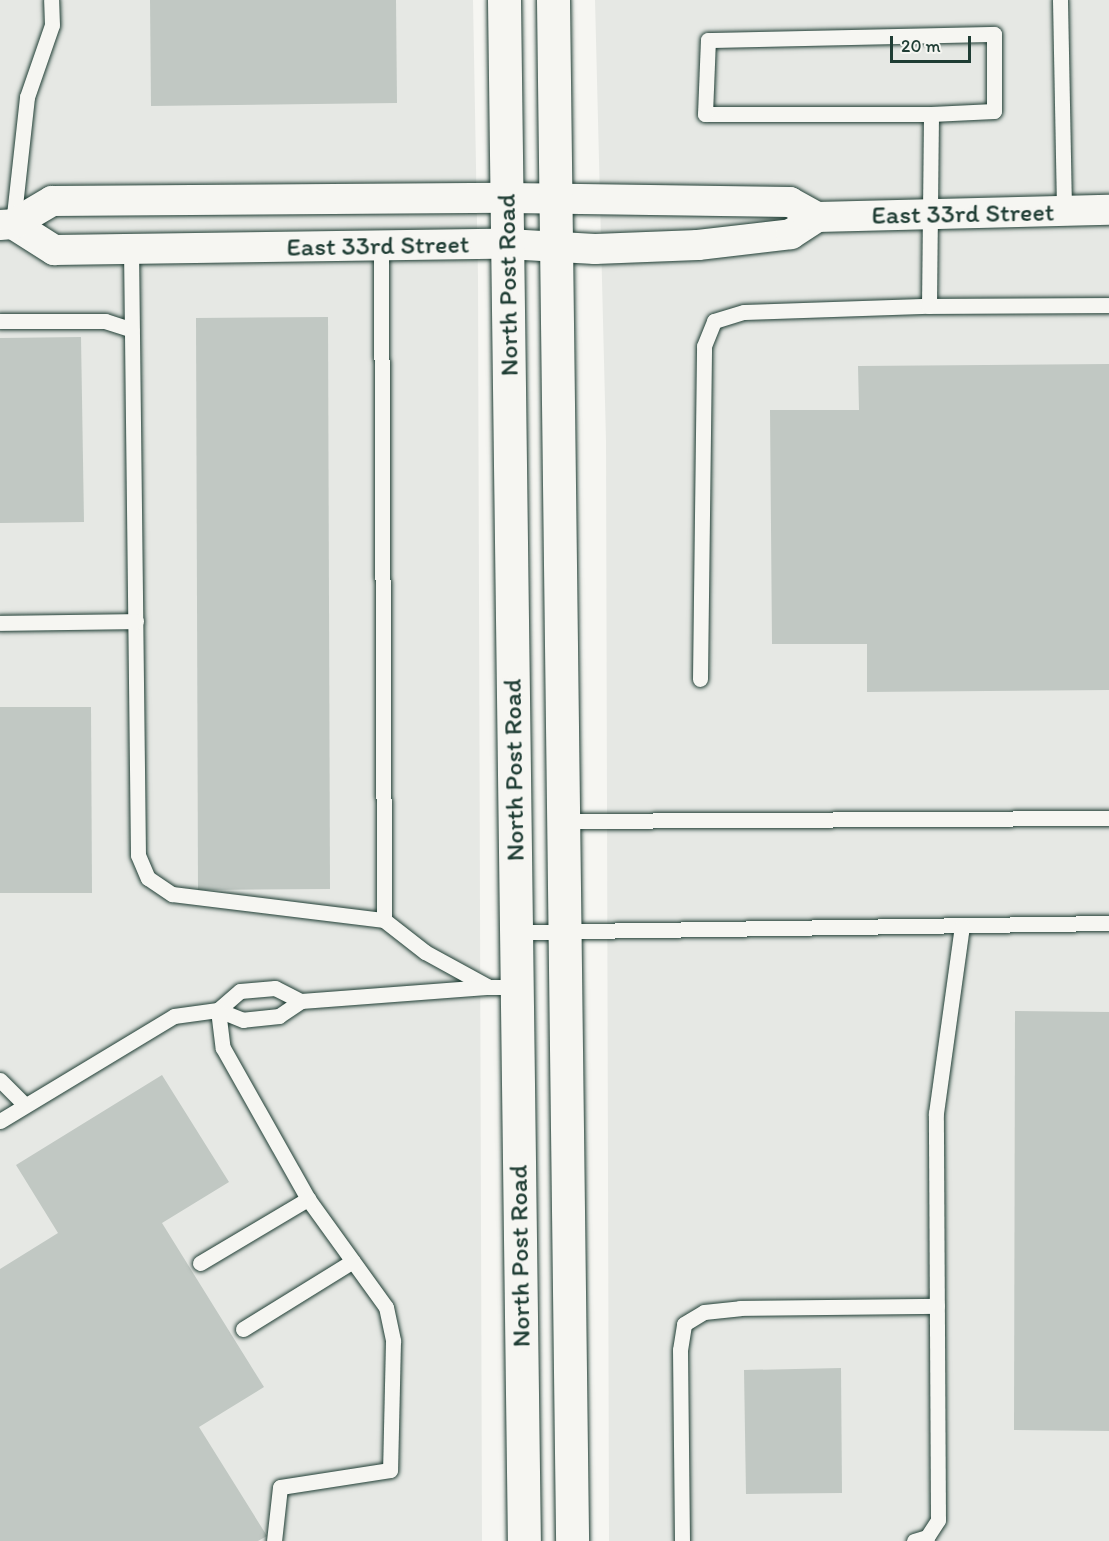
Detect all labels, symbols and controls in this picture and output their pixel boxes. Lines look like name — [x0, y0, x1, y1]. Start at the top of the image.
scale bar — [893, 24, 974, 62]
text: 20 m — [901, 35, 941, 57]
street label: North Post Road — [491, 194, 525, 376]
street label: East 33rd Street — [872, 197, 1054, 231]
street label: East 33rd Street — [287, 229, 469, 263]
street label: North Post Road — [497, 679, 531, 861]
street label: North Post Road — [503, 1165, 537, 1347]

